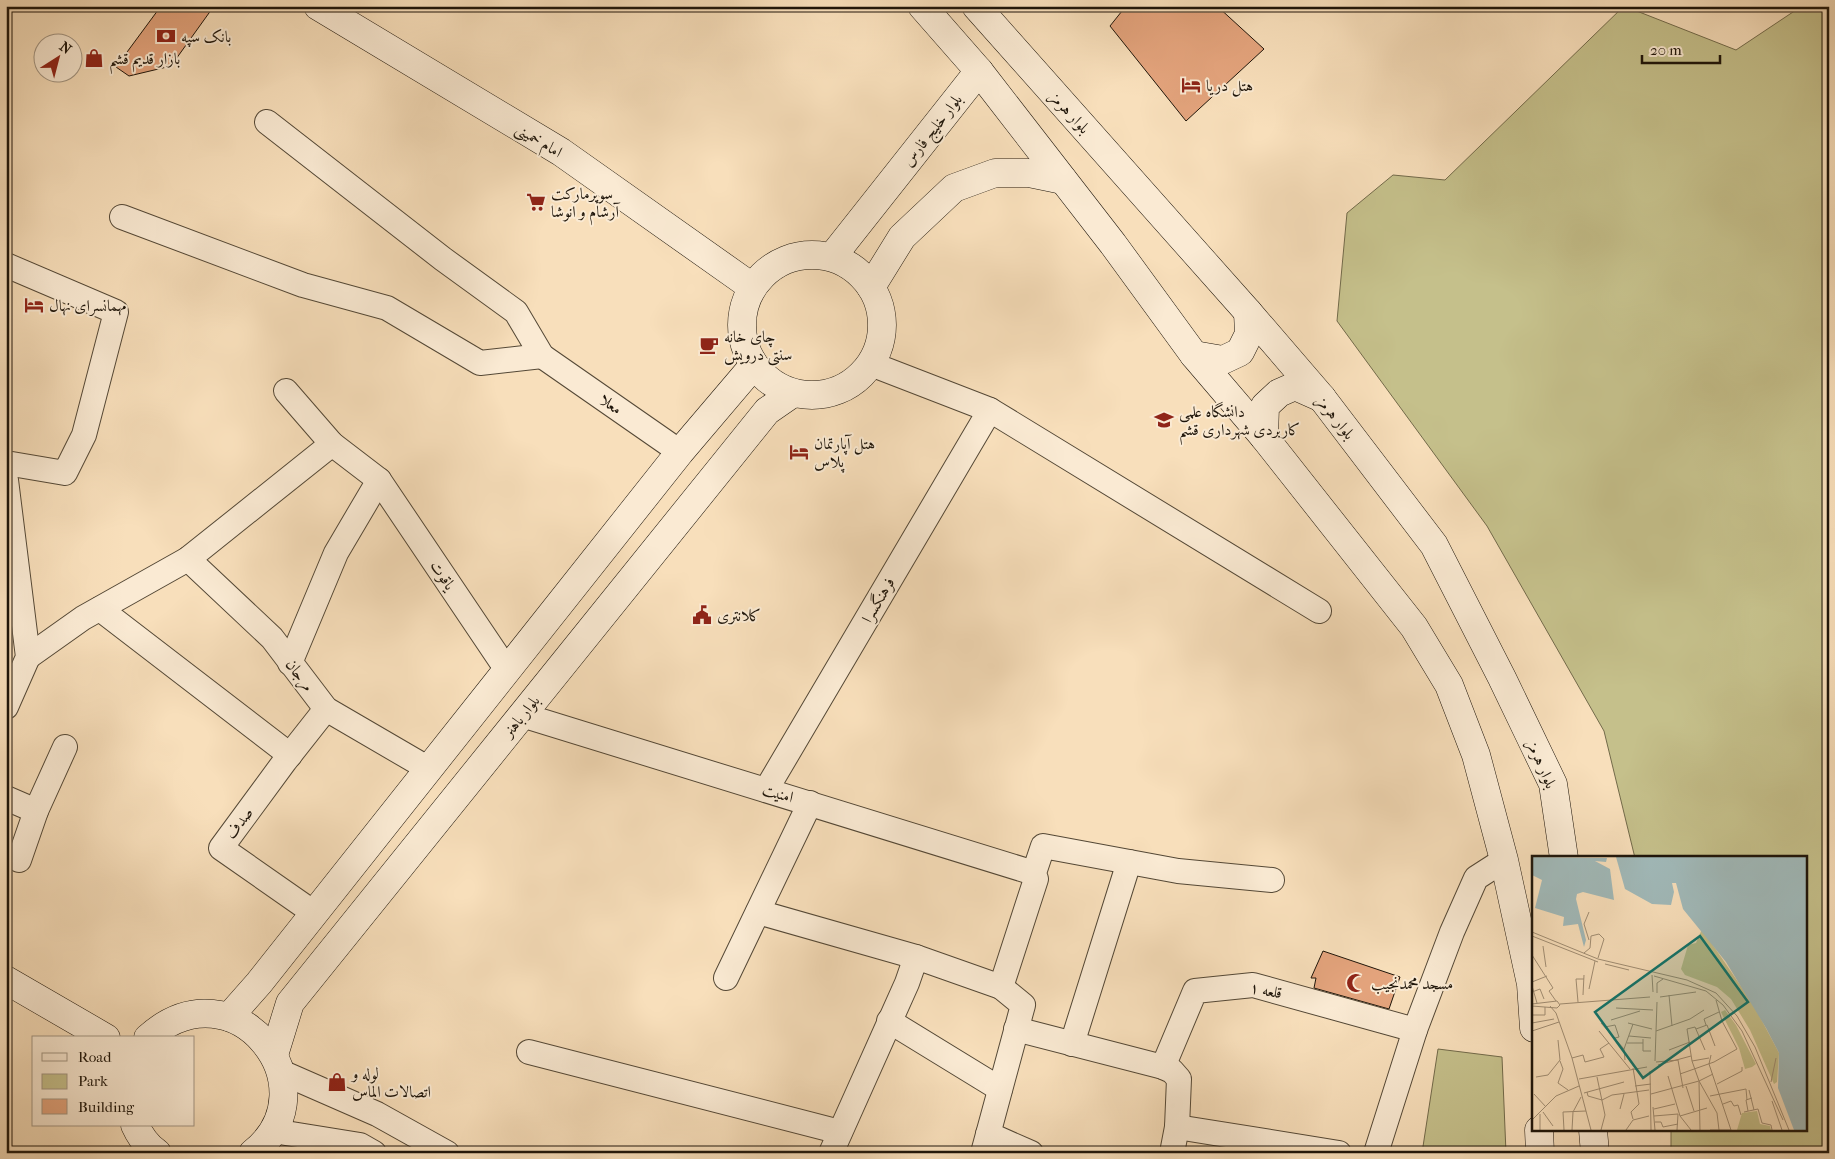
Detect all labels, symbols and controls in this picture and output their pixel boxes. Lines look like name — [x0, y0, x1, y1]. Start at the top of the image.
bank icon: بانک سپه — [155, 25, 177, 47]
place label: بانک سپه — [181, 27, 231, 48]
north arrow — [32, 32, 82, 82]
scale bar — [1642, 32, 1720, 64]
text: N — [56, 38, 75, 58]
text: 20 m — [1650, 41, 1682, 59]
shop icon: بازار قدیم قشم — [83, 47, 105, 69]
place label: بازار قدیم قشم — [109, 49, 180, 75]
hotel icon: هتل دریا — [1180, 74, 1202, 96]
place label: هتل دریا — [1206, 76, 1253, 97]
street label: بلوار هرمز — [1044, 87, 1094, 139]
street label: بلوار خلیج فارس — [898, 90, 970, 173]
street label: امام خمینی — [510, 119, 566, 166]
place label: سوپرمارکت آرشام و انوشا — [551, 184, 620, 226]
supermarket icon: سوپرمارکت آرشام و انوشا — [525, 191, 547, 213]
hotel icon: مهمانسرای نهال — [23, 294, 45, 316]
place label: مهمانسرای نهال — [49, 296, 126, 316]
place label: چای خانه سنتی درویش — [724, 327, 792, 366]
cafe icon: چای خانه سنتی درویش — [698, 334, 720, 356]
street label: معلا — [596, 390, 626, 418]
street label: بلوار هرمز — [1311, 391, 1359, 444]
place label: دانشگاه علمی کاربردی شهرداری قشم — [1179, 401, 1300, 446]
school or university icon: دانشگاه علمی کاربردی شهرداری قشم — [1153, 409, 1175, 431]
place label: هتل آپارتمان پلاس — [814, 434, 875, 473]
hotel icon: هتل آپارتمان پلاس — [788, 441, 810, 463]
street label: یاقوت — [425, 557, 460, 595]
street label: فرهنگسرا — [857, 573, 899, 627]
public building icon: کلانتری — [691, 604, 713, 626]
place label: کلانتری — [717, 606, 761, 625]
street label: مرجان — [280, 655, 318, 696]
street label: بلوار باهنر — [497, 691, 544, 742]
street label: بلوار هرمز — [1521, 737, 1561, 792]
street label: امنیت — [760, 780, 796, 806]
street label: صدف — [221, 803, 257, 843]
inset map — [1532, 856, 1808, 1132]
mosque icon: مسجد محمدنجیب — [1345, 972, 1367, 994]
place label: مسجد محمدنجیب — [1371, 974, 1453, 994]
street label: قلعه ۱ — [1248, 978, 1284, 1002]
legend — [32, 1036, 195, 1126]
text: Road — [78, 1048, 112, 1066]
place label: لوله و اتصالات الماس — [350, 1064, 431, 1101]
shop icon: لوله و اتصالات الماس — [326, 1071, 348, 1093]
text: Park — [78, 1072, 108, 1090]
text: Building — [78, 1098, 135, 1116]

